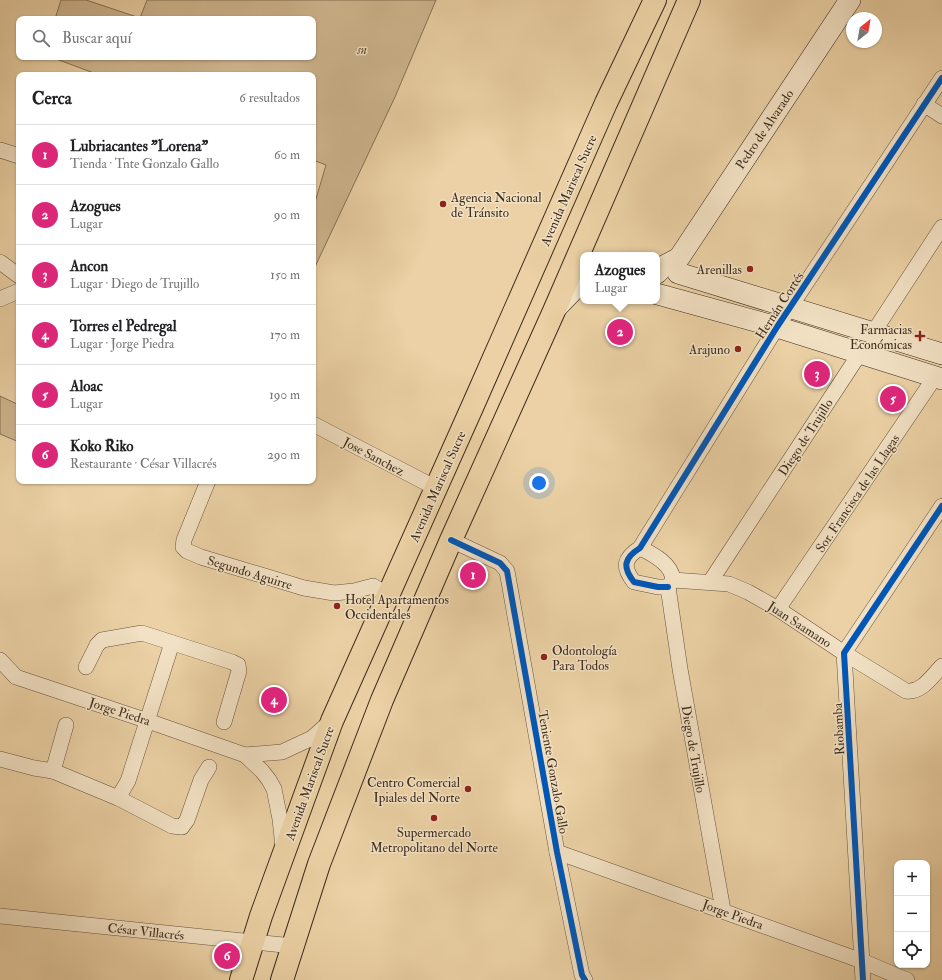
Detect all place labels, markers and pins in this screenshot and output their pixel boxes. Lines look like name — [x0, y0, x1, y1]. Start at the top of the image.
place label: Agencia Nacional de Tránsito — [450, 190, 542, 221]
marker: Agencia Nacional de Tránsito — [438, 199, 448, 209]
place label: Arenillas — [696, 262, 743, 278]
marker: Arenillas — [745, 264, 755, 274]
pin: 2 — [607, 317, 633, 347]
place label: Farmacias Económicas — [850, 322, 913, 353]
marker: Farmacias Económicas — [915, 331, 925, 341]
place label: Arajuno — [688, 342, 730, 358]
marker: Arajuno — [733, 344, 743, 354]
pin: 3 — [804, 359, 830, 389]
pin: 5 — [880, 384, 906, 414]
pin: 1 — [460, 560, 486, 590]
place label: Hotel Apartamentos Occidentales — [345, 592, 450, 623]
marker: Hotel Apartamentos Occidentales — [332, 601, 342, 611]
place label: Odontología Para Todos — [552, 643, 618, 674]
marker: Odontología Para Todos — [539, 652, 549, 662]
pin: 4 — [261, 685, 287, 715]
place label: Centro Comercial Ipiales del Norte — [367, 775, 461, 807]
marker: Centro Comercial Ipiales del Norte — [463, 784, 473, 794]
marker: Supermercado Metropolitano del Norte — [429, 813, 439, 823]
place label: Supermercado Metropolitano del Norte — [370, 825, 498, 857]
pin: 6 — [214, 941, 240, 971]

